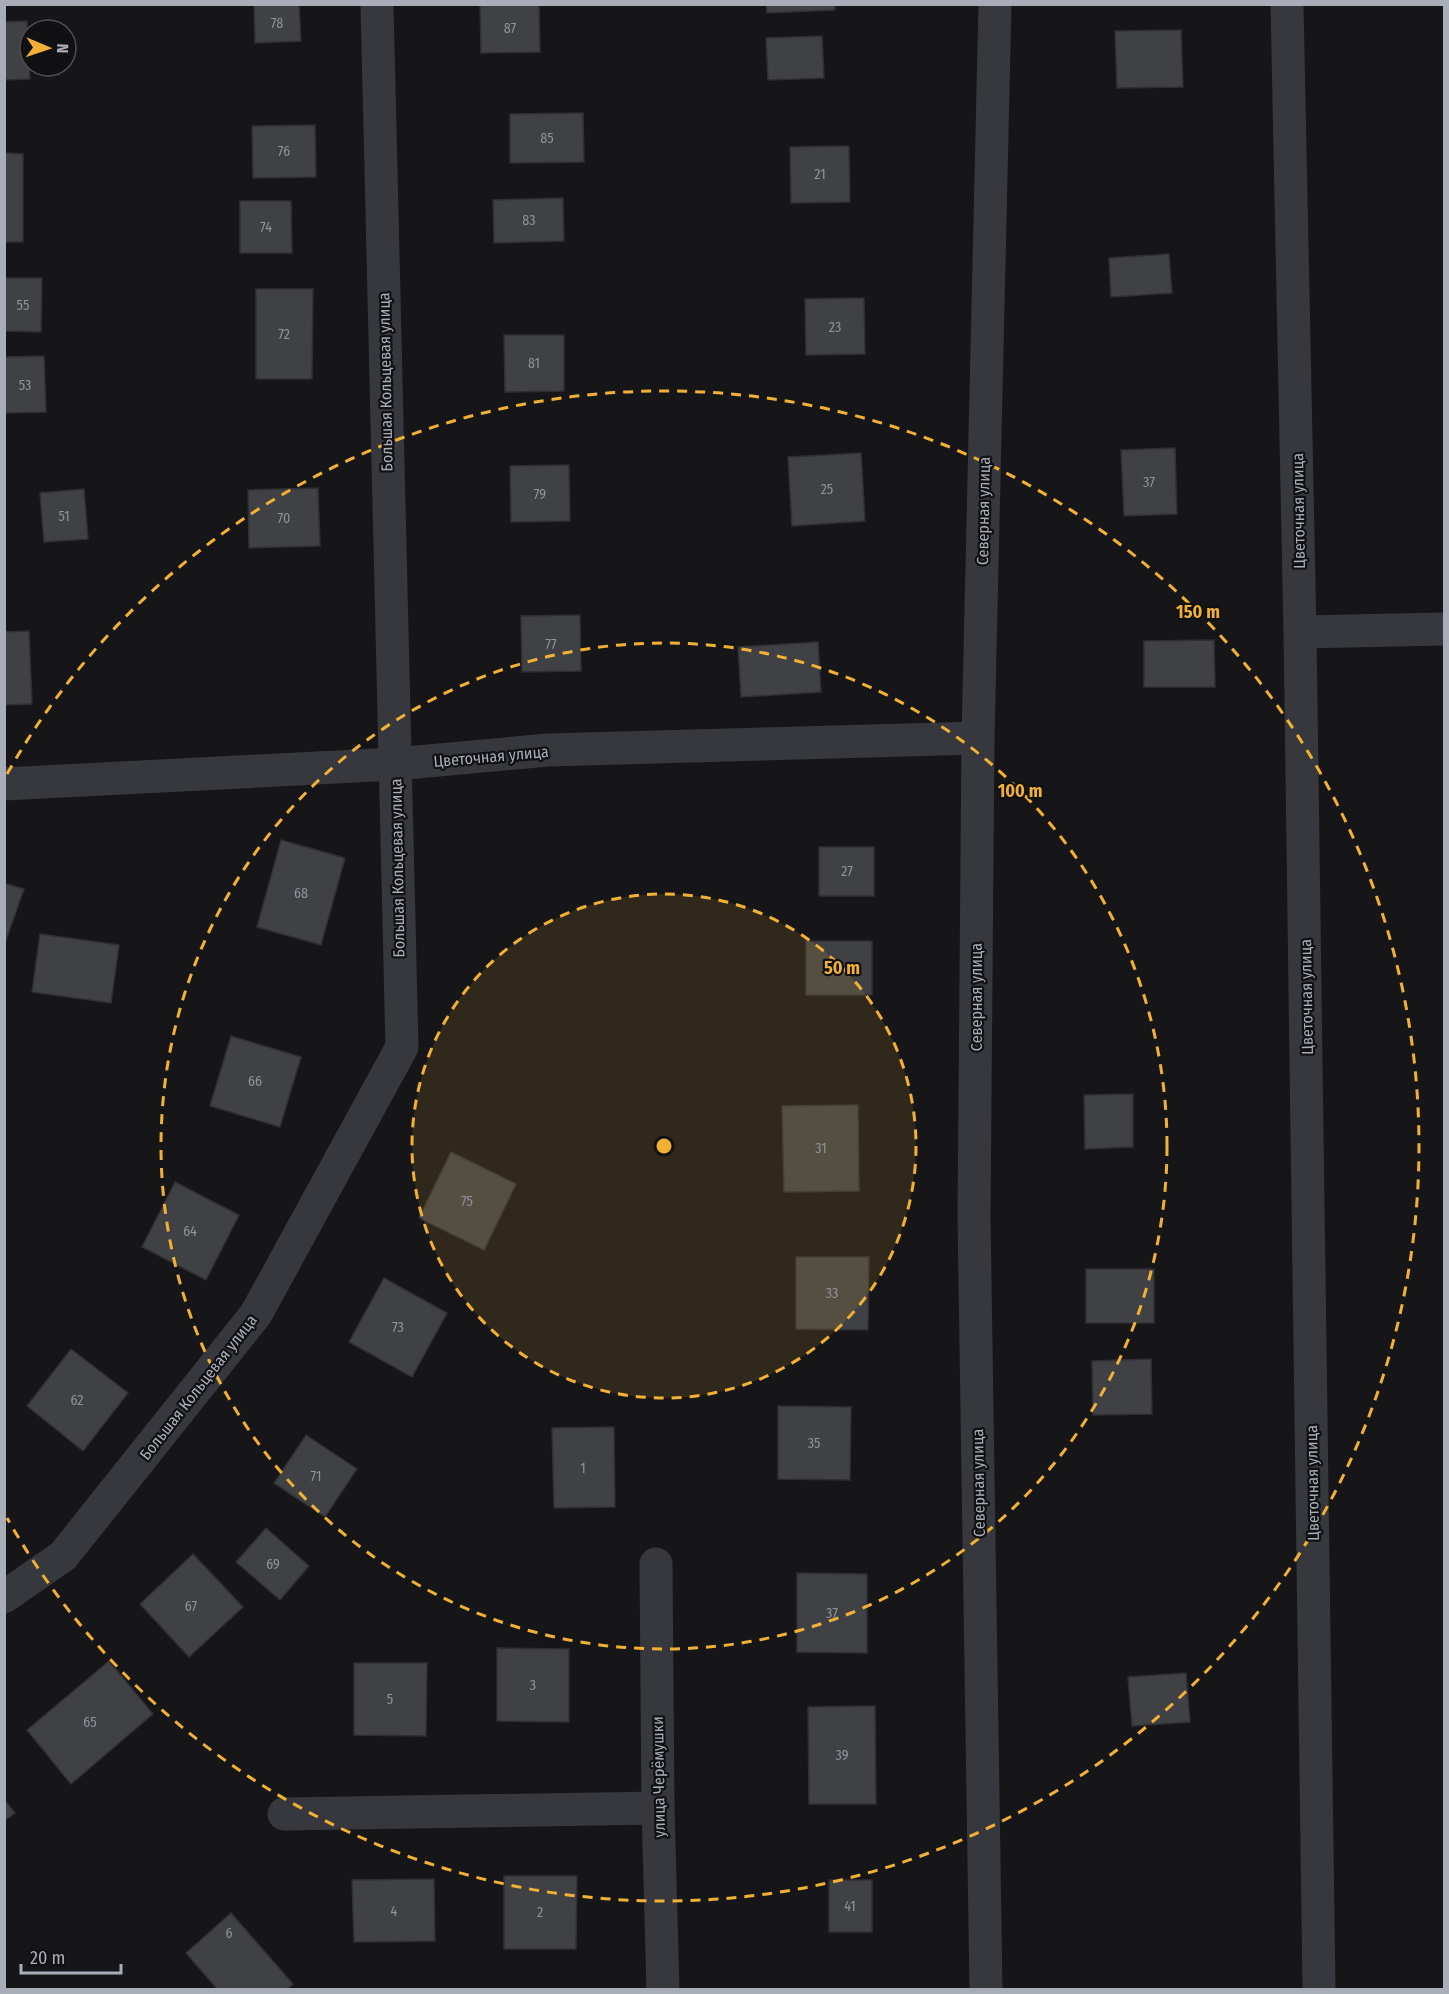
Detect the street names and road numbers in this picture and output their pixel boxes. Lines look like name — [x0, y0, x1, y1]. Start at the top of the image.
street label: Большая Кольцевая улица — [374, 292, 397, 472]
street label: Цветочная улица — [1288, 453, 1309, 569]
street label: Северная улица — [973, 457, 994, 565]
street label: Цветочная улица — [433, 742, 550, 771]
street label: Большая Кольцевая улица — [386, 778, 409, 958]
street label: Цветочная улица — [1296, 939, 1317, 1055]
street label: Северная улица — [967, 943, 986, 1051]
street label: Большая Кольцевая улица — [136, 1311, 261, 1464]
street label: Цветочная улица — [1302, 1425, 1323, 1541]
street label: Северная улица — [968, 1429, 989, 1537]
street label: улица Черёмушки — [648, 1716, 669, 1838]

